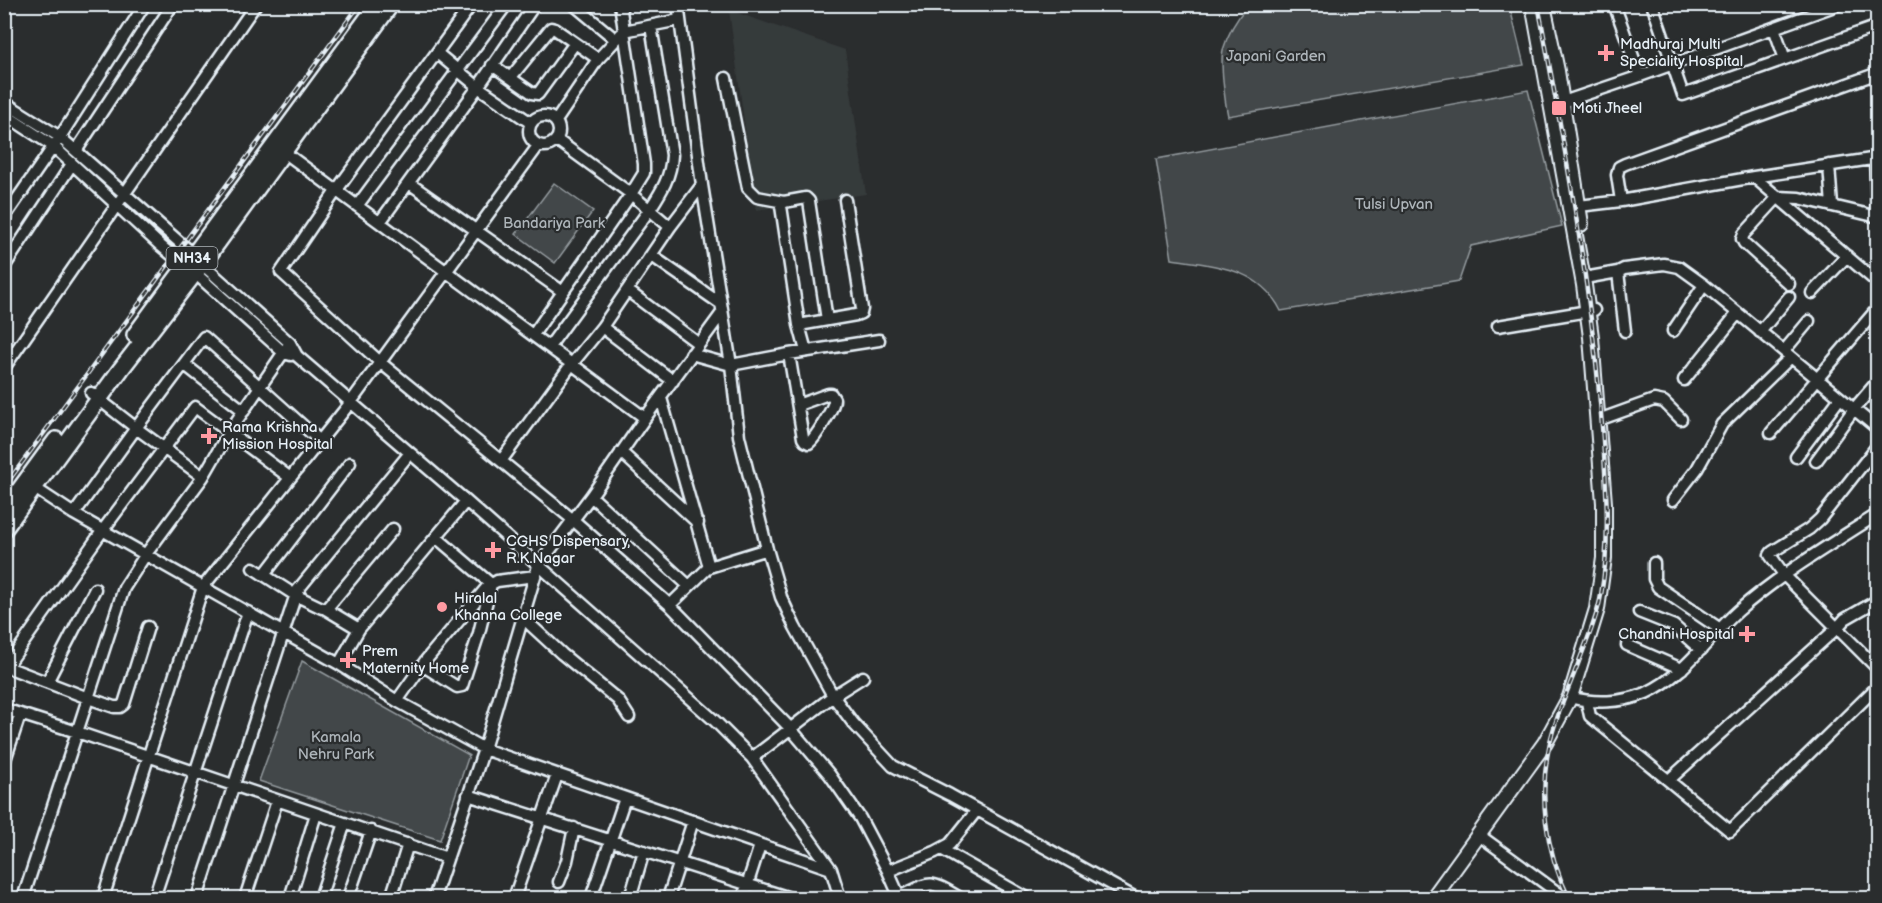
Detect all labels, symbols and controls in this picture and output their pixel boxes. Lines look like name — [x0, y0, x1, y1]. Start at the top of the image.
place label: Madhuraj Multi Speciality Hospital — [1620, 35, 1743, 71]
marker: Madhuraj Multi Speciality Hospital — [1597, 44, 1615, 62]
park label: Japani Garden — [1226, 47, 1326, 66]
marker: Moti Jheel — [1550, 99, 1568, 117]
place label: Moti Jheel — [1572, 99, 1642, 118]
park label: Tulsi Upvan — [1355, 195, 1433, 214]
park label: Bandariya Park — [503, 214, 606, 233]
road number: NH34 — [166, 247, 218, 269]
place label: Rama Krishna Mission Hospital — [222, 418, 333, 454]
marker: Rama Krishna Mission Hospital — [200, 427, 218, 445]
place label: CGHS Dispensary, R.K.Nagar — [506, 532, 631, 568]
marker: CGHS Dispensary, R.K.Nagar — [484, 541, 502, 559]
place label: Hiralal Khanna College — [454, 589, 562, 625]
marker: Hiralal Khanna College — [435, 600, 449, 614]
place label: Chandni Hospital — [1618, 625, 1734, 644]
marker: Chandni Hospital — [1738, 625, 1756, 643]
place label: Prem Maternity Home — [362, 642, 469, 678]
marker: Prem Maternity Home — [339, 651, 357, 669]
park label: Kamala Nehru Park — [298, 728, 375, 764]

